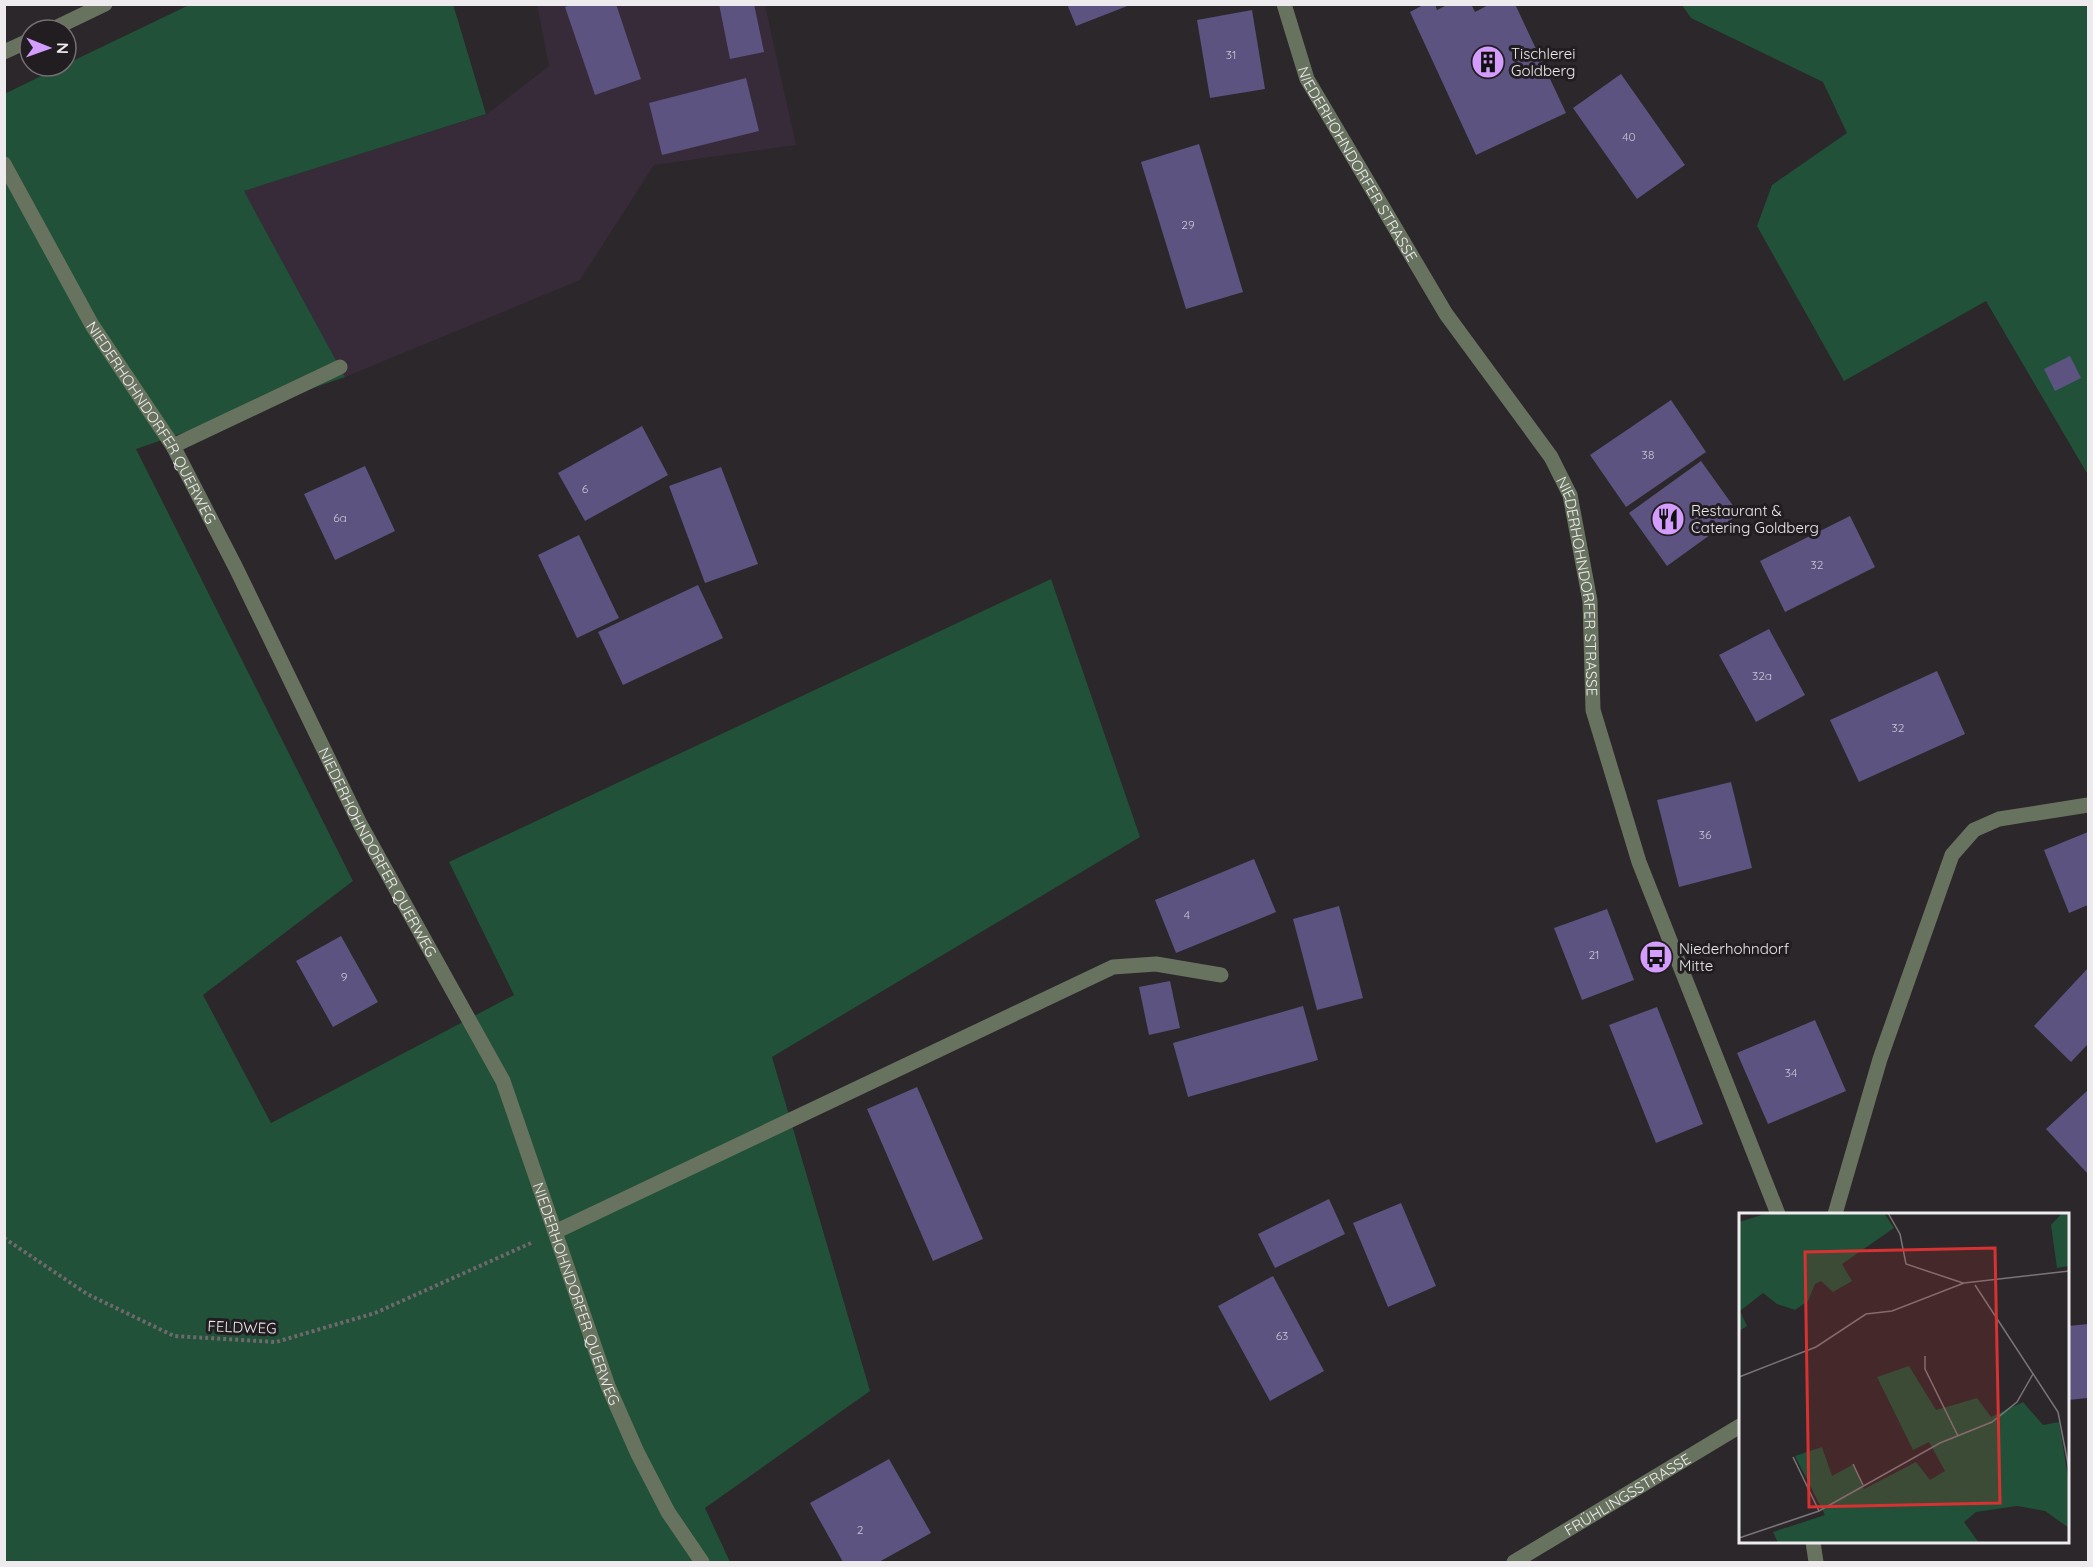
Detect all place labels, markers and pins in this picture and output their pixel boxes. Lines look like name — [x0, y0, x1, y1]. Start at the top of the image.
building icon: Tischlerei Goldberg — [1470, 44, 1506, 80]
place label: Tischlerei Goldberg — [1511, 44, 1576, 80]
restaurant icon: Restaurant & Catering Goldberg — [1650, 501, 1686, 537]
place label: Restaurant & Catering Goldberg — [1691, 501, 1819, 537]
bus stop icon: Niederhohndorf Mitte — [1638, 939, 1674, 975]
place label: Niederhohndorf Mitte — [1679, 939, 1790, 975]

